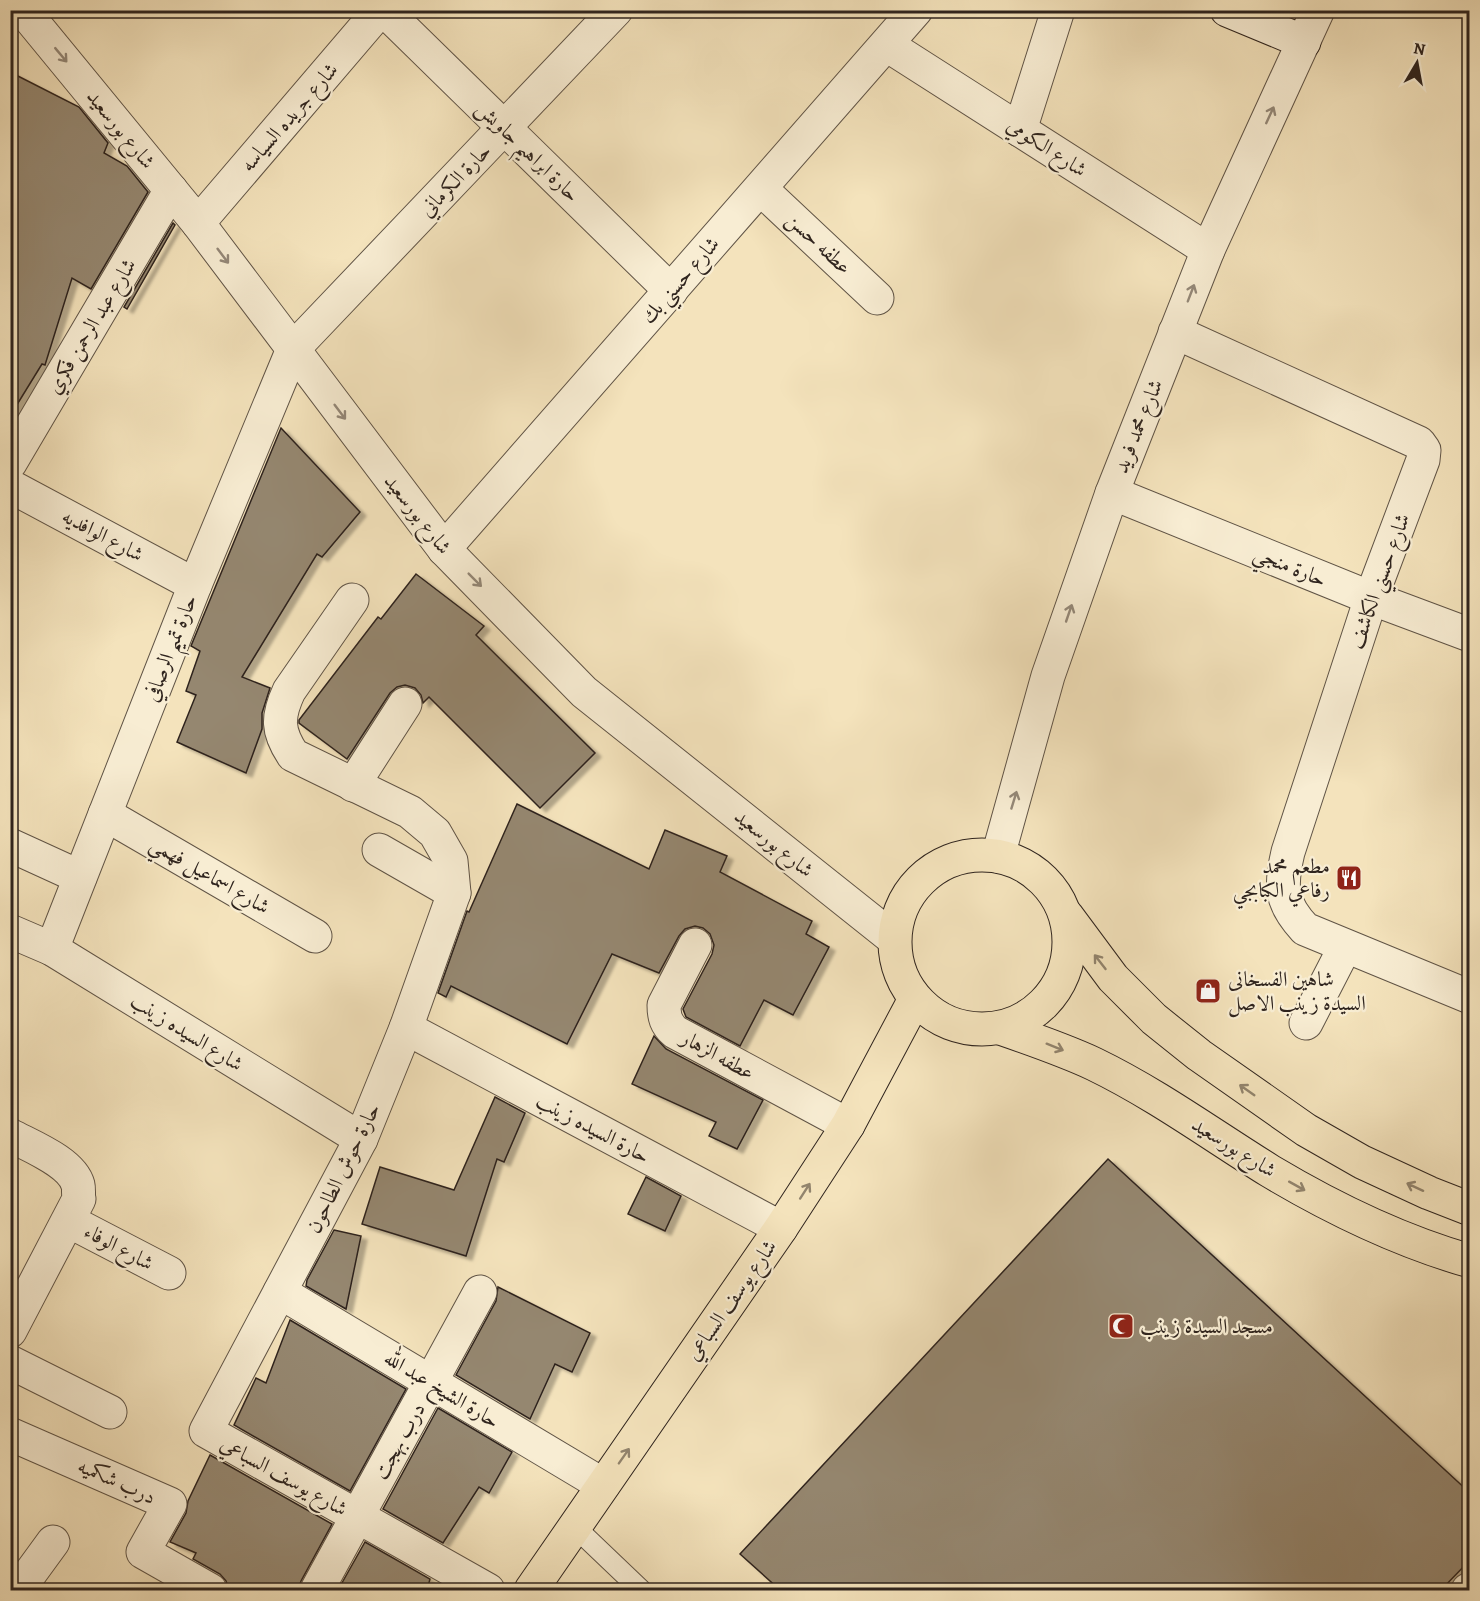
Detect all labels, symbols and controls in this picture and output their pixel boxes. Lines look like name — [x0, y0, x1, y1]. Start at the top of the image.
north arrow — [1387, 33, 1447, 93]
text: N — [1412, 37, 1427, 61]
one-way arrow — [54, 47, 67, 63]
street label: شارع جريده السياسه — [234, 56, 347, 180]
street label: شارع بورسعيد — [77, 83, 162, 177]
street label: حارة ابراهيم جاويش — [465, 94, 586, 213]
one-way arrow — [1265, 107, 1277, 125]
street label: شارع الكومي — [999, 111, 1093, 187]
street label: حارة الكرماني — [413, 137, 499, 225]
street label: عطفه حسن — [780, 205, 858, 281]
street label: شارع حسني بك — [634, 230, 730, 333]
one-way arrow — [216, 248, 229, 264]
street label: شارع عبد الرحمن فكري — [39, 253, 146, 401]
one-way arrow — [1186, 284, 1197, 303]
street label: شارع محمد فريد — [1107, 375, 1173, 479]
one-way arrow — [334, 403, 346, 419]
street label: شارع بورسعيد — [375, 468, 458, 562]
street label: شارع الوافديه — [55, 502, 149, 572]
street label: شارع حسني الكاشف — [1342, 509, 1422, 655]
street label: حارة منجي — [1247, 539, 1331, 599]
one-way arrow — [467, 573, 482, 588]
street label: حارة تميم الرصافي — [137, 590, 210, 708]
one-way arrow — [1065, 604, 1076, 623]
one-way arrow — [1009, 791, 1020, 810]
street label: شارع بورسعيد — [726, 802, 820, 887]
street label: شارع اسماعيل فهمي — [142, 829, 275, 926]
place label: مطعم محمد رفاعي الكبابجي — [1233, 852, 1330, 910]
restaurant icon: مطعم محمد رفاعي الكبابجي — [1334, 863, 1364, 893]
one-way arrow — [1094, 954, 1107, 970]
place label: شاهين الفسخانى السيدة زينب الاصل — [1228, 965, 1366, 1018]
shop icon: شاهين الفسخانى السيدة زينب الاصل — [1193, 976, 1223, 1006]
street label: شارع السيده زينب — [123, 986, 249, 1081]
street label: عطفه الزهار — [675, 1022, 760, 1087]
one-way arrow — [1046, 1043, 1064, 1054]
one-way arrow — [1239, 1083, 1255, 1096]
street label: حارة السيده زينب — [531, 1086, 655, 1170]
street label: حارة حوش الطاحون — [299, 1098, 387, 1238]
street label: شارع بورسعيد — [1184, 1110, 1282, 1187]
one-way arrow — [1288, 1180, 1305, 1192]
one-way arrow — [1407, 1180, 1425, 1192]
one-way arrow — [799, 1183, 811, 1200]
street label: شارع الوفاء — [77, 1217, 159, 1281]
street label: شارع يوسف السباعي — [679, 1234, 786, 1368]
mosque icon: مسجد السيدة زينب — [1106, 1311, 1136, 1341]
place label: مسجد السيدة زينب — [1140, 1312, 1273, 1340]
street label: حارة الشيخ عبد الله — [377, 1341, 506, 1439]
street label: درب بهجت — [366, 1398, 432, 1484]
street label: شارع يوسف السباعي — [213, 1429, 353, 1526]
one-way arrow — [618, 1448, 630, 1464]
street label: درب شكميه — [73, 1451, 161, 1511]

